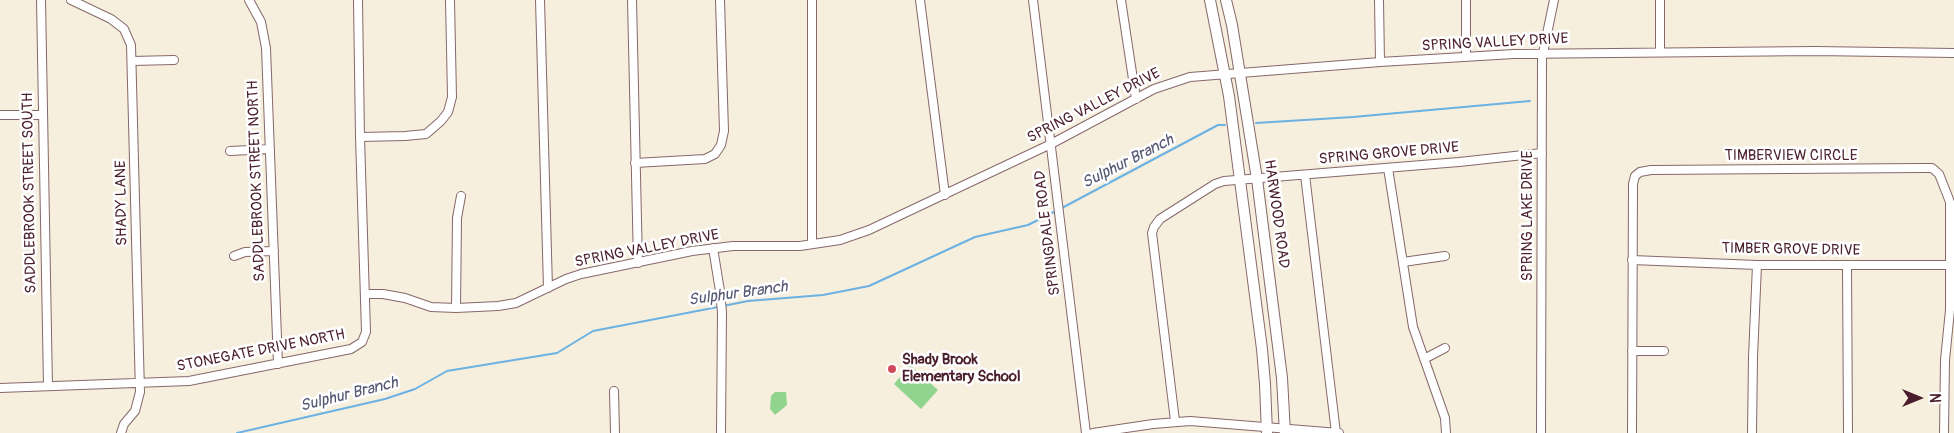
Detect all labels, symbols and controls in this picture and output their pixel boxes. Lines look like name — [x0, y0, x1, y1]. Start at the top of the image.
street label: SPRING VALLEY DRIVE — [1421, 30, 1569, 56]
street label: SPRING VALLEY DRIVE — [1025, 65, 1163, 147]
street label: SADDLEBROOK STREET NORTH — [244, 80, 270, 282]
street label: SADDLEBROOK STREET SOUTH — [19, 92, 41, 294]
water label: Sulphur Branch — [1079, 131, 1177, 193]
street label: SPRING GROVE DRIVE — [1318, 139, 1460, 169]
street label: TIMBERVIEW CIRCLE — [1724, 147, 1858, 165]
street label: SPRING LAKE DRIVE — [1519, 151, 1537, 281]
street label: HARWOOD ROAD — [1259, 158, 1293, 270]
street label: SHADY LANE — [112, 160, 132, 246]
street label: SPRINGDALE ROAD — [1031, 169, 1065, 297]
street label: SPRING VALLEY DRIVE — [573, 226, 721, 272]
street label: TIMBER GROVE DRIVE — [1721, 240, 1861, 260]
water label: Sulphur Branch — [687, 278, 789, 310]
street label: STONEGATE DRIVE NORTH — [175, 326, 347, 376]
place label: Shady Brook Elementary School — [902, 351, 1020, 386]
marker: Shady Brook Elementary School — [886, 363, 898, 375]
north arrow — [1894, 373, 1944, 423]
water label: Sulphur Branch — [298, 374, 400, 416]
text: N — [1926, 393, 1943, 403]

